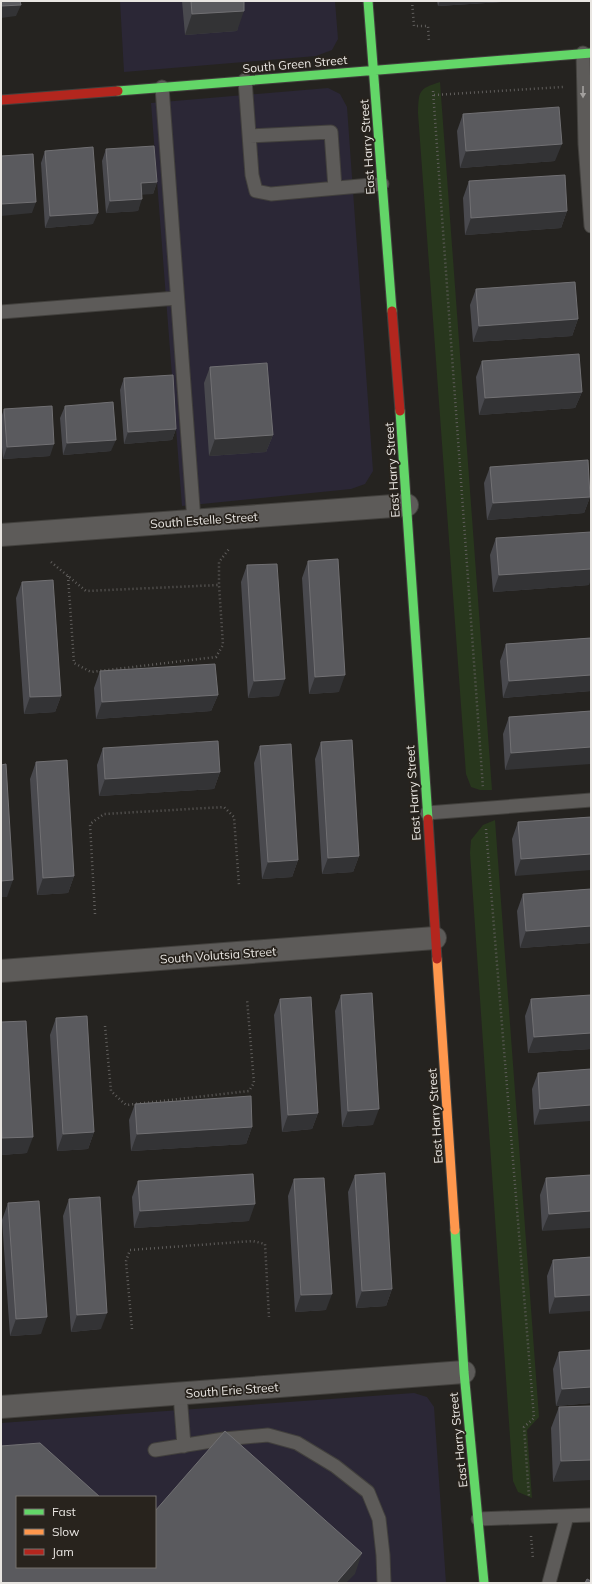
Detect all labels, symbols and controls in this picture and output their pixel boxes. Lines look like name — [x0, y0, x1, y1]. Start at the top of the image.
street label: South Green Street — [242, 52, 348, 76]
one-way arrow — [580, 86, 586, 99]
street label: East Harry Street — [356, 99, 378, 195]
street label: East Harry Street — [381, 422, 403, 518]
street label: South Estelle Street — [150, 509, 258, 531]
street label: East Harry Street — [402, 745, 424, 841]
street label: South Volutsia Street — [159, 943, 277, 967]
street label: East Harry Street — [424, 1068, 446, 1164]
street label: South Erie Street — [185, 1379, 279, 1401]
street label: East Harry Street — [446, 1392, 470, 1488]
legend — [16, 1496, 156, 1568]
text: Fast — [52, 1504, 76, 1519]
text: Slow — [52, 1524, 80, 1539]
text: Jam — [52, 1544, 74, 1559]

